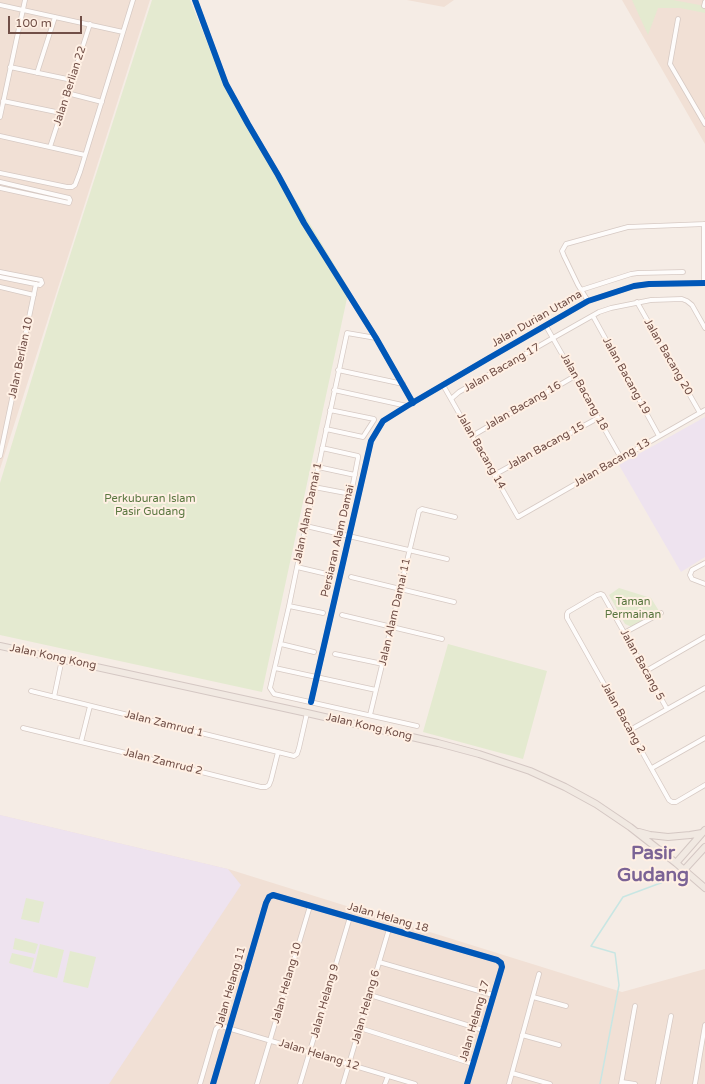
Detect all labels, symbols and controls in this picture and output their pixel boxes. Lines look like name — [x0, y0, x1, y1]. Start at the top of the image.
scale bar — [10, 8, 84, 34]
text: 100 m — [15, 16, 52, 30]
street label: Jalan Berlian 22 — [51, 45, 89, 127]
street label: Jalan Durian Utama — [489, 288, 585, 350]
street label: Jalan Berlian 10 — [6, 316, 36, 400]
street label: Jalan Bacang 20 — [641, 316, 695, 398]
street label: Jalan Bacang 19 — [599, 335, 653, 417]
street label: Jalan Bacang 17 — [461, 341, 543, 395]
street label: Jalan Bacang 18 — [557, 351, 611, 433]
street label: Jalan Bacang 16 — [482, 379, 564, 433]
street label: Jalan Bacang 14 — [454, 410, 508, 492]
street label: Jalan Bacang 15 — [505, 419, 587, 473]
street label: Jalan Bacang 13 — [571, 436, 653, 490]
street label: Jalan Alam Damai 1 — [291, 461, 325, 565]
street label: Persiaran Alam Damai — [319, 483, 357, 599]
park label: Perkuburan Islam Pasir Gudang — [104, 492, 196, 518]
street label: Jalan Alam Damai 11 — [376, 557, 414, 667]
park label: Taman Permainan — [605, 595, 661, 621]
street label: Jalan Bacang 5 — [617, 627, 667, 703]
street label: Jalan Kong Kong — [9, 641, 97, 673]
street label: Jalan Bacang 2 — [598, 680, 648, 756]
street label: Jalan Zamrud 1 — [123, 708, 205, 740]
street label: Jalan Kong Kong — [325, 711, 413, 743]
street label: Jalan Zamrud 2 — [122, 746, 204, 778]
district label: Pasir Gudang — [617, 843, 689, 887]
street label: Jalan Helang 18 — [346, 900, 430, 936]
street label: Jalan Helang 10 — [269, 941, 305, 1025]
street label: Jalan Helang 11 — [213, 945, 249, 1029]
street label: Jalan Helang 9 — [308, 962, 342, 1040]
street label: Jalan Helang 6 — [349, 968, 383, 1046]
street label: Jalan Helang 17 — [457, 979, 493, 1063]
street label: Jalan Helang 12 — [277, 1036, 361, 1074]

